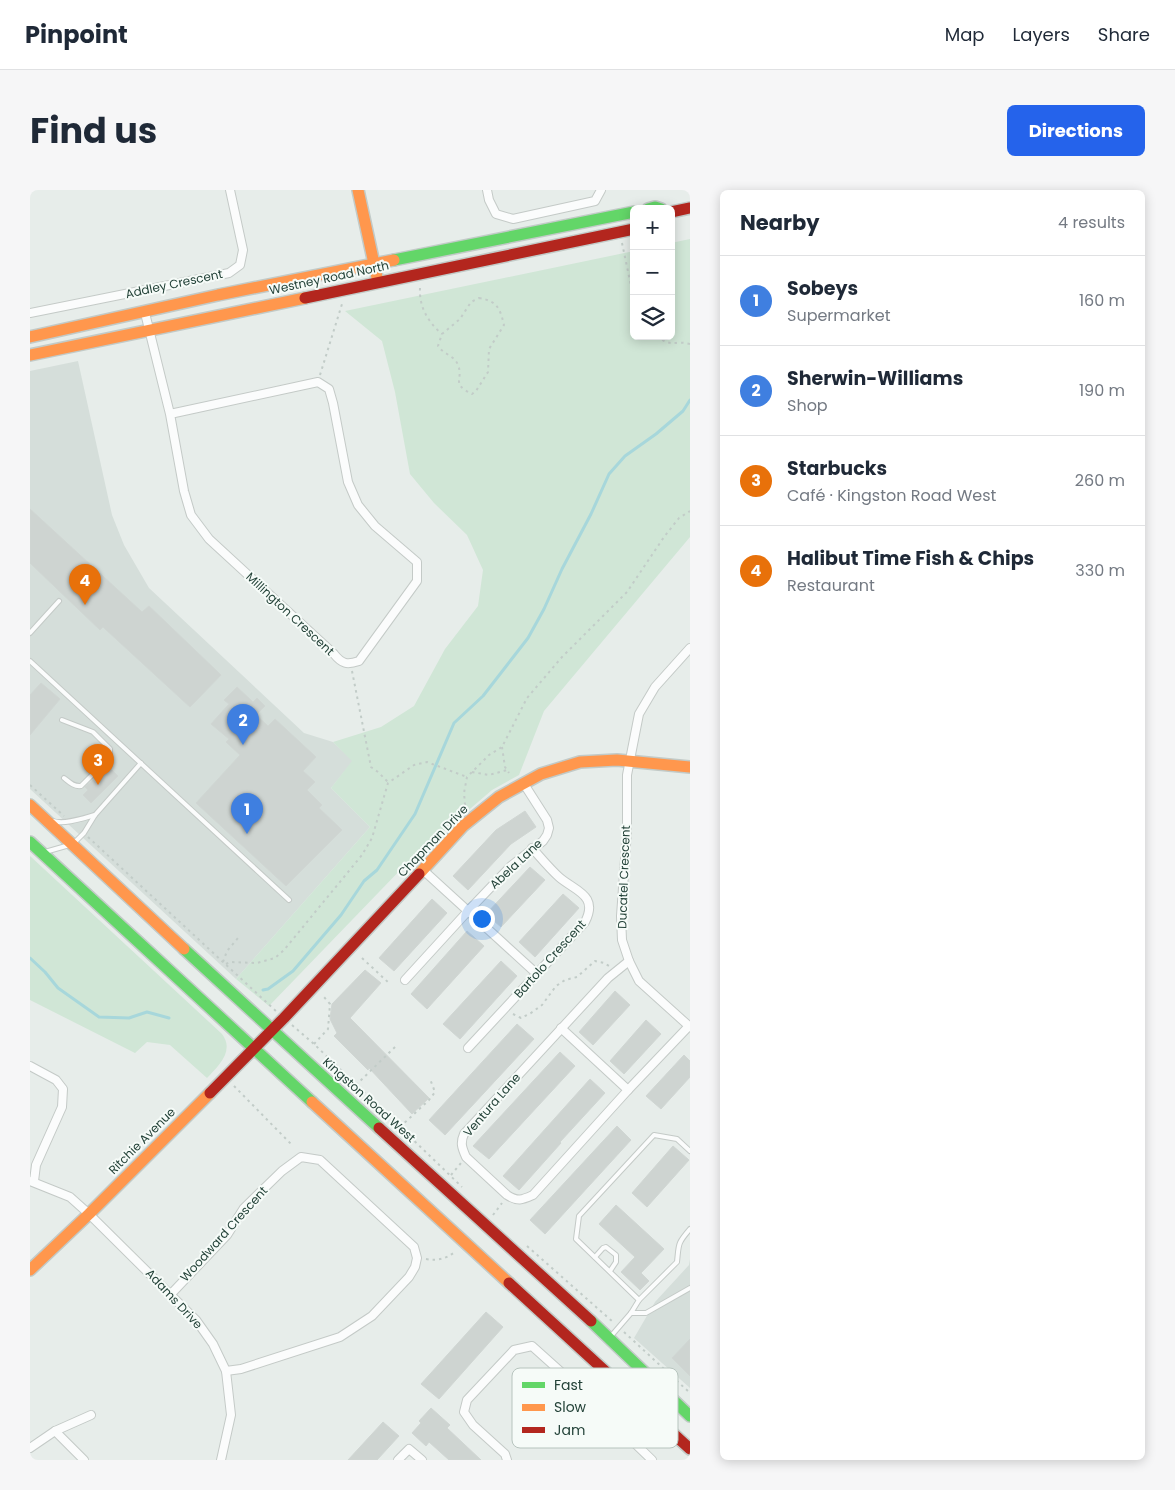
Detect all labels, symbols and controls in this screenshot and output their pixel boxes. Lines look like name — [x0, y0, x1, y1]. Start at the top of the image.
text: Pinpoint — [25, 18, 128, 51]
text: Map — [945, 22, 985, 47]
text: Layers — [1013, 22, 1070, 47]
text: Share — [1098, 22, 1150, 47]
button: Directions — [1007, 105, 1145, 156]
text: Find us — [30, 106, 157, 155]
map controls — [630, 205, 675, 340]
button: + — [630, 205, 675, 250]
text: Nearby — [740, 208, 820, 237]
text: 4 results — [1058, 211, 1125, 234]
button: − — [630, 250, 675, 295]
street label: Westney Road North — [268, 257, 390, 298]
street label: Addley Crescent — [124, 265, 224, 302]
text: Sobeys — [787, 275, 858, 302]
text: 1 — [753, 289, 759, 312]
text: 160 m — [1079, 289, 1125, 312]
button: layers — [630, 295, 675, 340]
text: Supermarket — [787, 304, 891, 327]
text: Sherwin-Williams — [787, 365, 963, 392]
text: 2 — [751, 379, 761, 402]
text: 190 m — [1079, 379, 1125, 402]
text: Shop — [787, 394, 828, 417]
text: Starbucks — [787, 455, 887, 482]
text: 3 — [751, 469, 761, 492]
text: 260 m — [1075, 469, 1125, 492]
text: Café · Kingston Road West — [787, 484, 996, 507]
text: Halibut Time Fish & Chips — [787, 545, 1034, 572]
text: 4 — [751, 559, 761, 582]
text: 330 m — [1075, 559, 1125, 582]
pin: 4 — [69, 564, 101, 605]
street label: Millington Crescent — [242, 568, 338, 659]
text: Restaurant — [787, 574, 875, 597]
pin: 2 — [227, 704, 259, 745]
pin: 3 — [82, 744, 114, 785]
pin: 1 — [231, 793, 263, 834]
street label: Chapman Drive — [394, 801, 472, 881]
street label: Ducatel Crescent — [613, 825, 634, 929]
street label: Abela Lane — [486, 835, 546, 892]
your location — [469, 906, 495, 932]
street label: Bartolo Crescent — [510, 916, 589, 1002]
street label: Kingston Road West — [319, 1053, 419, 1146]
street label: Ventura Lane — [459, 1069, 524, 1140]
street label: Ritchie Avenue — [104, 1103, 179, 1178]
street label: Woodward Crescent — [176, 1182, 271, 1285]
street label: Adams Drive — [142, 1265, 207, 1332]
legend — [512, 1368, 678, 1448]
text: Fast — [554, 1375, 583, 1395]
text: Slow — [554, 1397, 587, 1417]
text: Jam — [554, 1420, 585, 1440]

